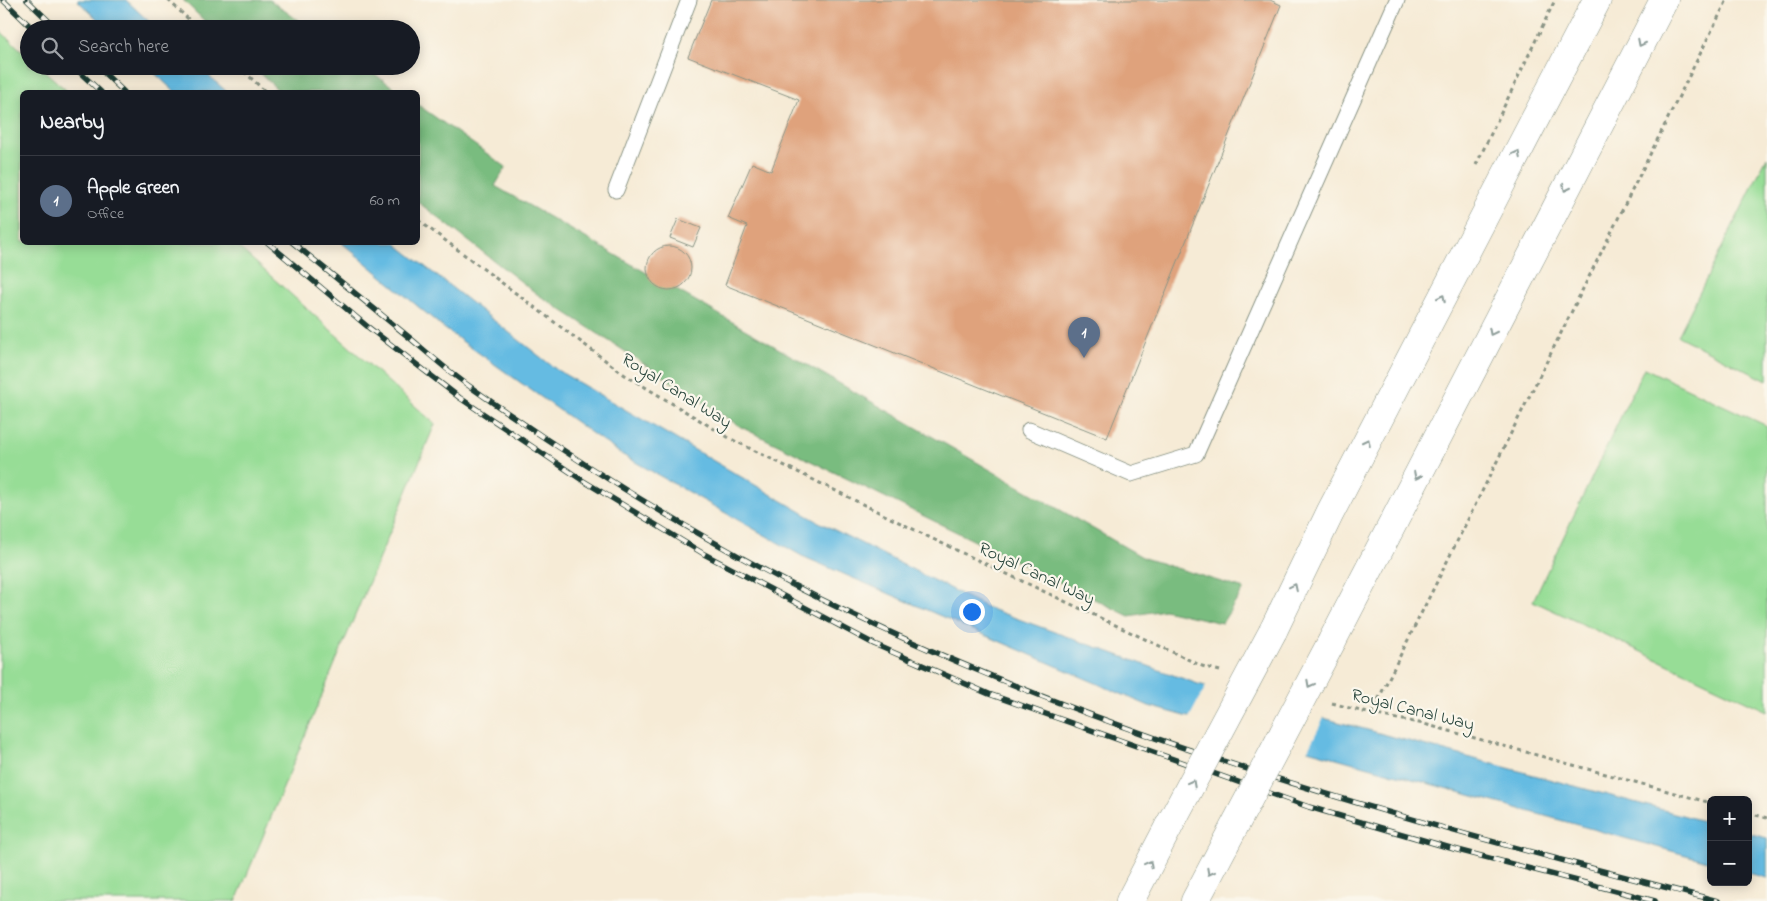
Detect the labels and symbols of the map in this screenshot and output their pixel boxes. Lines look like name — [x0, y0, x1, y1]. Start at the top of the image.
one-way arrow — [1637, 38, 1647, 47]
one-way arrow — [1511, 150, 1521, 159]
one-way arrow — [1562, 182, 1572, 191]
one-way arrow — [1436, 294, 1446, 303]
pin: 1 — [1068, 317, 1100, 358]
one-way arrow — [1488, 327, 1498, 336]
street label: Royal Canal Way — [616, 347, 736, 436]
one-way arrow — [1361, 438, 1371, 447]
one-way arrow — [1413, 471, 1423, 480]
street label: Royal Canal Way — [974, 536, 1099, 613]
one-way arrow — [1288, 584, 1298, 593]
your location — [959, 599, 985, 625]
one-way arrow — [1306, 678, 1316, 687]
street label: Royal Canal Way — [1348, 683, 1477, 739]
one-way arrow — [1186, 779, 1196, 788]
one-way arrow — [1143, 860, 1153, 869]
one-way arrow — [1206, 867, 1216, 876]

